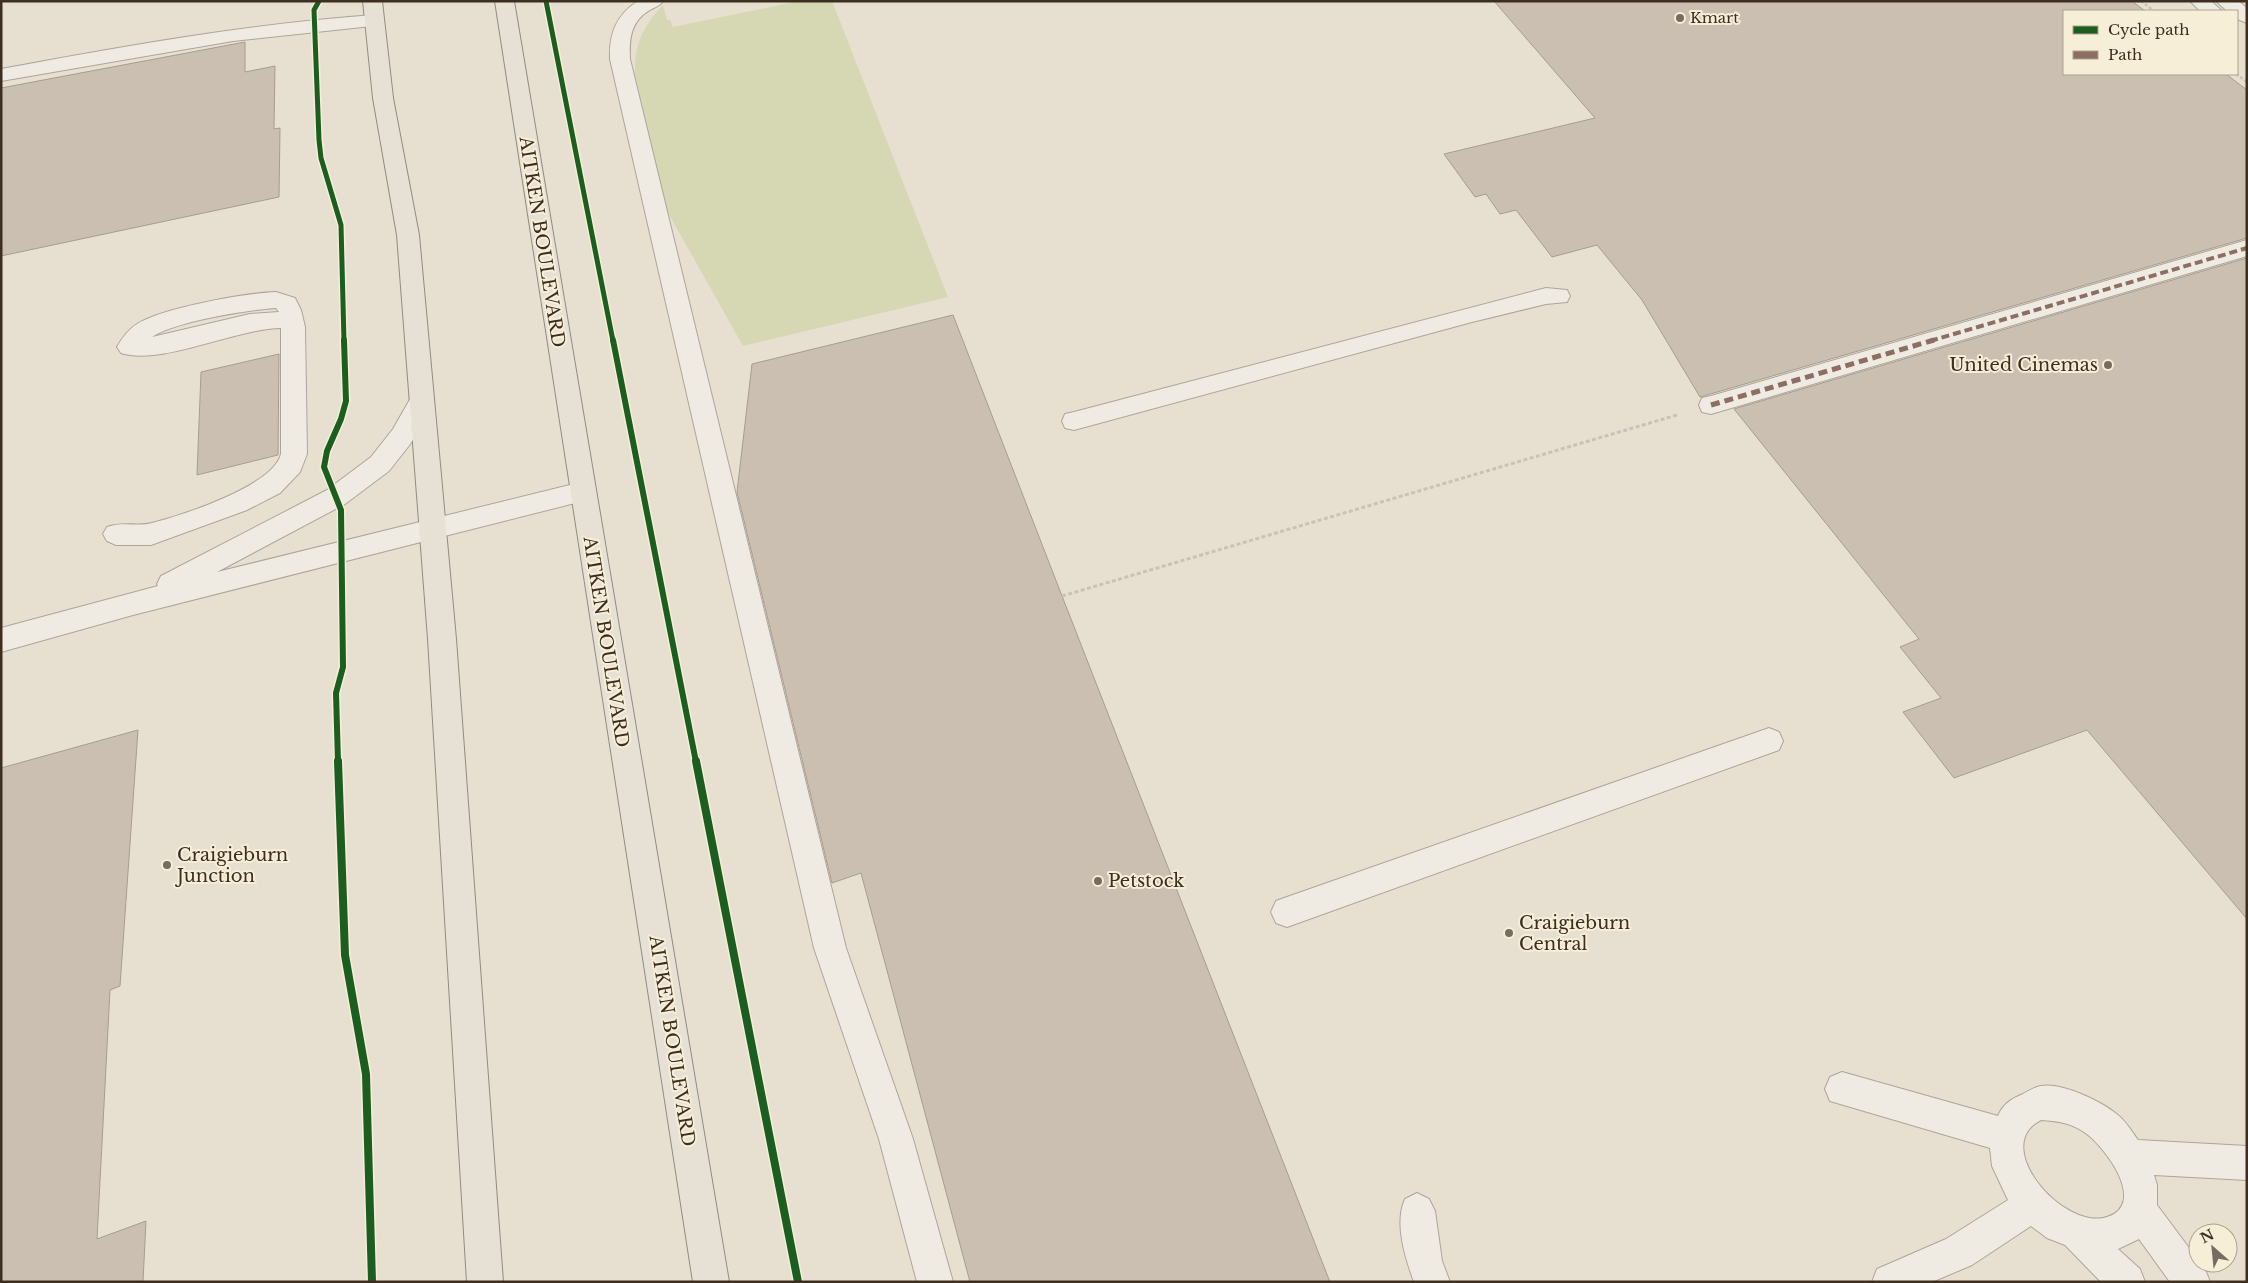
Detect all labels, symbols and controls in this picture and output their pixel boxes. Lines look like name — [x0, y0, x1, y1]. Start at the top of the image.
place label: Kmart — [1690, 8, 1739, 27]
legend — [2063, 10, 2238, 75]
marker: Kmart — [1674, 12, 1686, 24]
text: Cycle path — [2108, 20, 2190, 39]
text: Path — [2108, 45, 2142, 64]
street label: AITKEN BOULEVARD — [514, 134, 570, 349]
place label: United Cinemas — [1949, 354, 2098, 376]
marker: United Cinemas — [2102, 359, 2114, 371]
street label: AITKEN BOULEVARD — [578, 534, 634, 749]
place label: Craigieburn Junction — [175, 844, 288, 887]
marker: Craigieburn Junction — [161, 859, 173, 871]
place label: Petstock — [1108, 870, 1184, 892]
marker: Petstock — [1092, 875, 1104, 887]
place label: Craigieburn Central — [1519, 912, 1630, 955]
marker: Craigieburn Central — [1503, 927, 1515, 939]
street label: AITKEN BOULEVARD — [644, 933, 700, 1148]
north arrow — [2188, 1223, 2238, 1273]
text: N — [2197, 1225, 2217, 1247]

